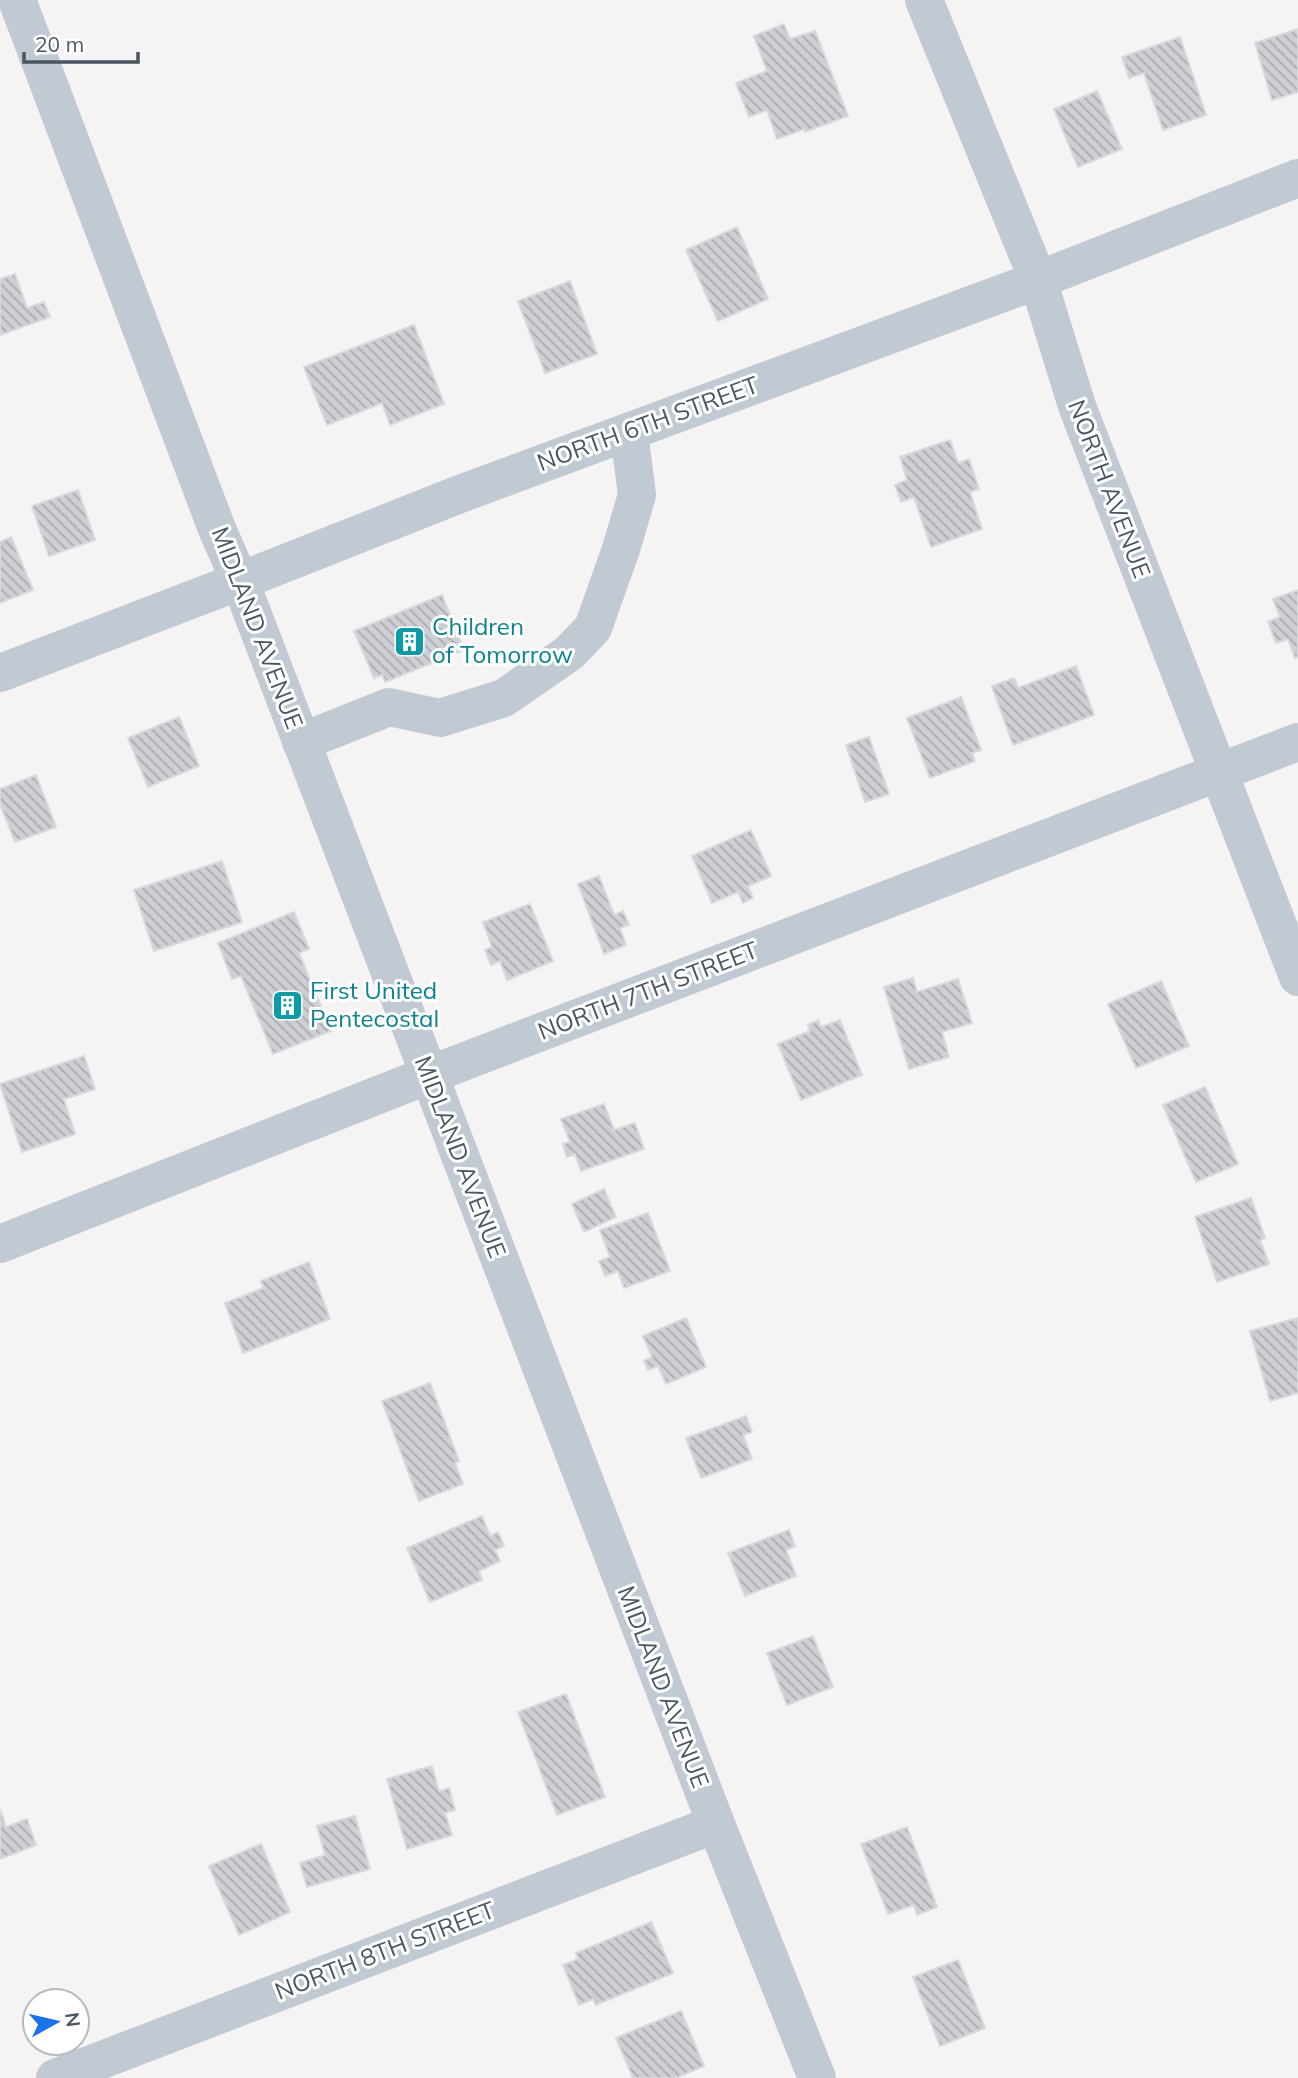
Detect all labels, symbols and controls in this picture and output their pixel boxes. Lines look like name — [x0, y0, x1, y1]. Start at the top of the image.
scale bar — [24, 21, 138, 65]
text: 20 m — [35, 31, 84, 57]
street label: NORTH 6TH STREET — [533, 369, 763, 477]
street label: NORTH AVENUE — [1062, 395, 1158, 582]
street label: MIDLAND AVENUE — [206, 522, 310, 733]
place label: Children of Tomorrow — [432, 611, 573, 669]
building icon: Children of Tomorrow — [392, 624, 426, 658]
street label: NORTH 7TH STREET — [533, 934, 762, 1046]
place label: First United Pentecostal — [310, 975, 439, 1033]
building icon: First United Pentecostal — [270, 988, 304, 1022]
street label: MIDLAND AVENUE — [409, 1051, 513, 1262]
street label: MIDLAND AVENUE — [612, 1581, 716, 1792]
street label: NORTH 8TH STREET — [270, 1894, 499, 2006]
north arrow — [21, 1987, 91, 2057]
text: N — [60, 2011, 86, 2028]

